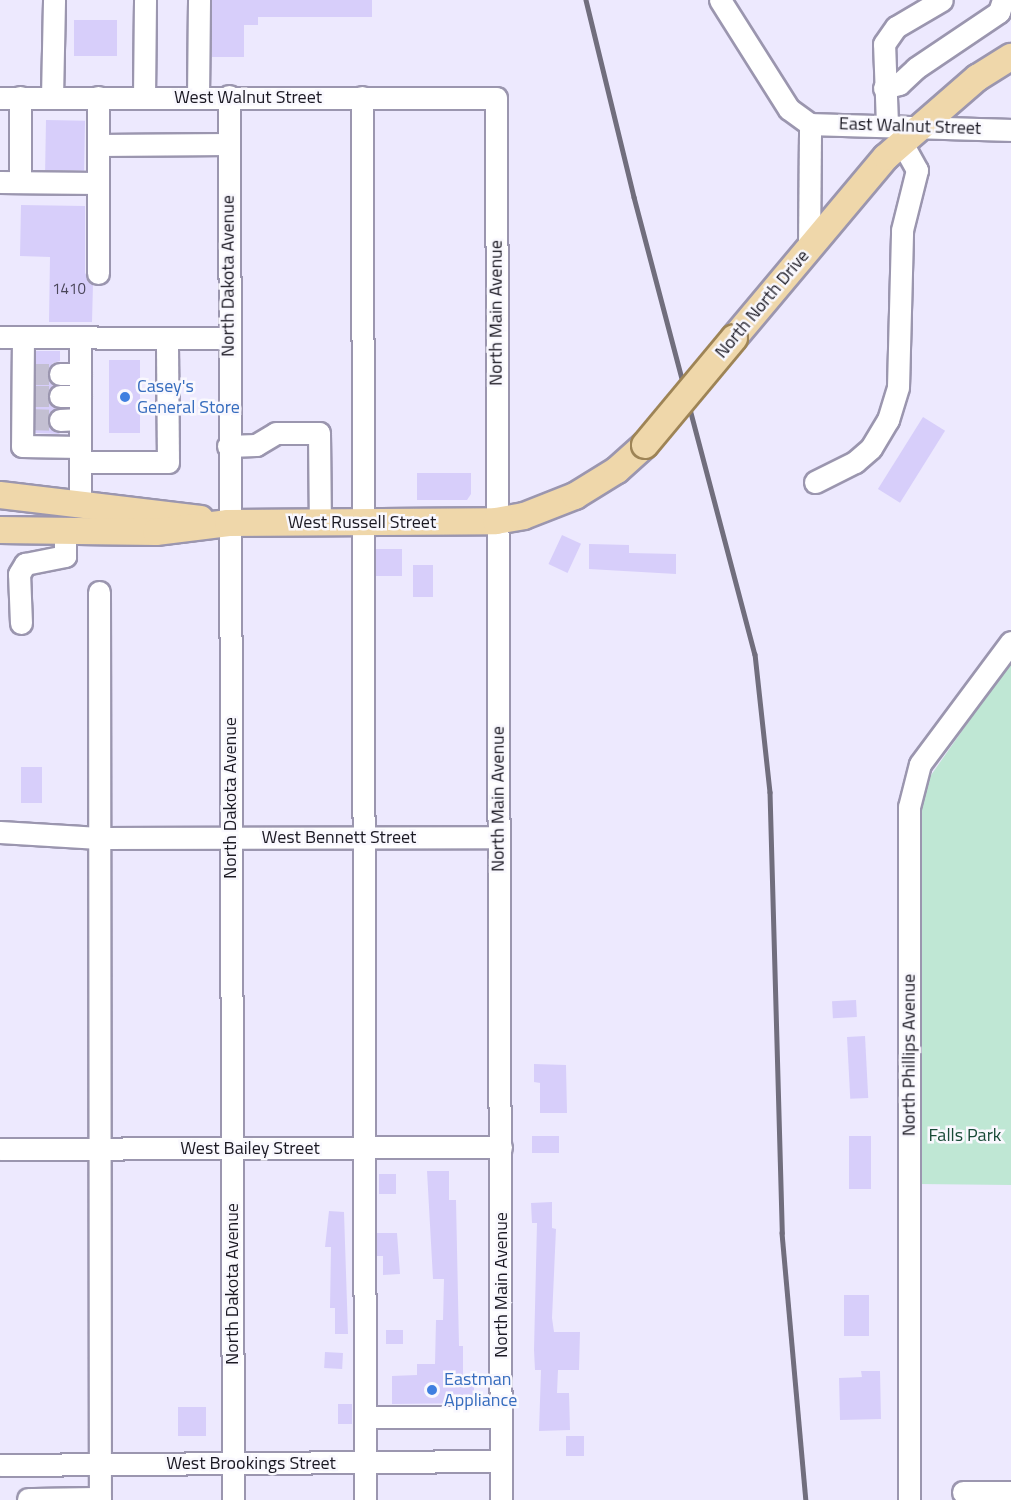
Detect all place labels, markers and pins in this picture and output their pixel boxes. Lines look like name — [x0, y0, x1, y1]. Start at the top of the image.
place label: Casey's General Store — [137, 376, 240, 418]
marker: Casey's General Store — [118, 390, 132, 404]
place label: Eastman Appliance — [444, 1369, 517, 1412]
marker: Eastman Appliance — [425, 1383, 439, 1397]

